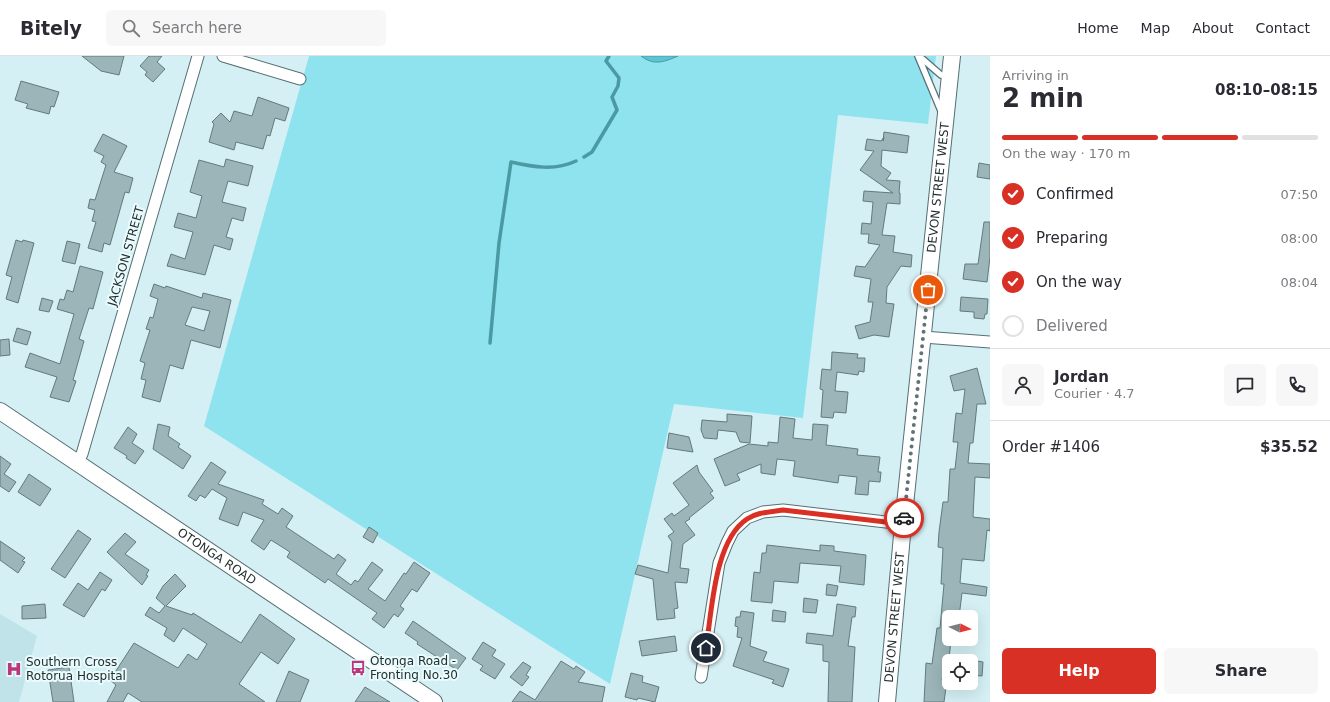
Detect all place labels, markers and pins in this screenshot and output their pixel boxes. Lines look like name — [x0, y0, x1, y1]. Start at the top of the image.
pin — [911, 273, 945, 307]
pin — [689, 631, 723, 665]
place label: Otonga Road - Fronting No.30 — [370, 654, 458, 682]
place label: Southern Cross Rotorua Hospital — [26, 655, 126, 683]
bus stop icon: Otonga Road - Fronting No.30 — [349, 659, 367, 677]
hospital icon: Southern Cross Rotorua Hospital — [5, 660, 23, 678]

